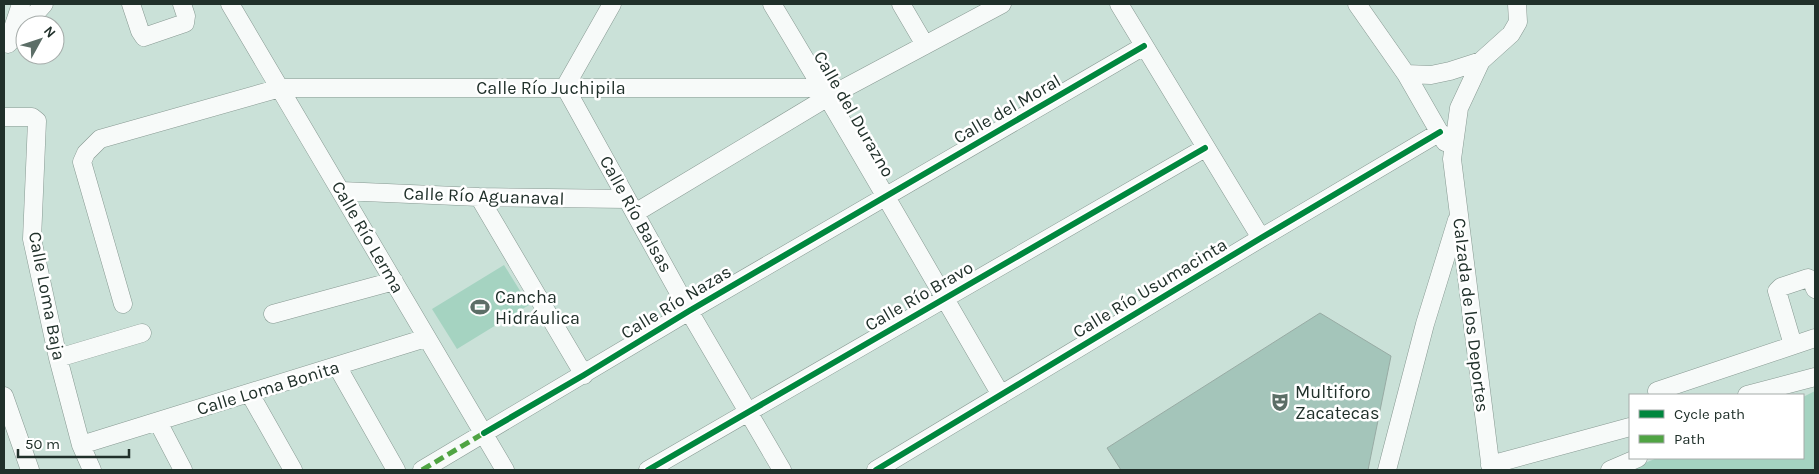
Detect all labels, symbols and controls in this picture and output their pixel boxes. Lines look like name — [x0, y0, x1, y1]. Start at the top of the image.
north arrow — [15, 15, 65, 65]
text: N — [40, 23, 59, 41]
street label: Calle del Durazno — [809, 47, 899, 181]
street label: Calle del Moral — [949, 69, 1065, 149]
street label: Calle Río Juchipila — [476, 77, 626, 99]
street label: Calle Río Balsas — [595, 152, 677, 276]
street label: Calle Río Lerma — [327, 177, 409, 297]
street label: Calle Río Aguanaval — [403, 182, 565, 210]
street label: Calzada de los Deportes — [1448, 217, 1494, 413]
street label: Calle Loma Baja — [24, 230, 70, 362]
street label: Calle Río Usumacinta — [1069, 233, 1231, 343]
street label: Calle Río Bravo — [861, 256, 977, 336]
street label: Calle Río Nazas — [617, 260, 735, 344]
place label: Cancha Hidráulica — [495, 286, 580, 329]
sports icon: Cancha Hidráulica — [469, 296, 491, 318]
street label: Calle Loma Bonita — [194, 356, 342, 420]
place label: Multiforo Zacatecas — [1295, 381, 1379, 424]
theatre icon: Multiforo Zacatecas — [1269, 391, 1291, 413]
legend — [1629, 394, 1804, 459]
text: Cycle path — [1674, 405, 1745, 423]
scale bar — [18, 426, 129, 458]
text: Path — [1674, 430, 1705, 448]
text: 50 m — [25, 435, 60, 453]

